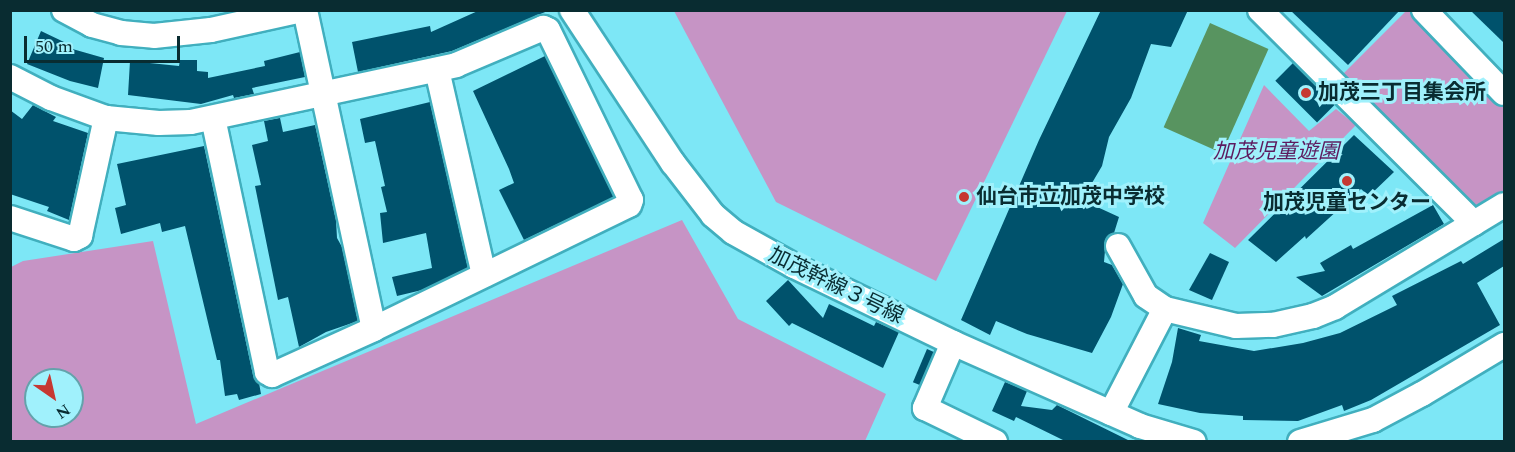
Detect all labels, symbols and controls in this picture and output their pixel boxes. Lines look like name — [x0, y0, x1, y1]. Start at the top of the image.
scale bar — [27, 24, 183, 62]
text: 50 m — [35, 33, 73, 60]
place label: 加茂三丁目集会所 — [1318, 80, 1486, 106]
marker: 加茂三丁目集会所 — [1299, 86, 1313, 100]
park label: 加茂児童遊園 — [1213, 139, 1339, 165]
marker: 加茂児童センター — [1340, 174, 1354, 188]
place label: 仙台市立加茂中学校 — [976, 184, 1165, 210]
marker: 仙台市立加茂中学校 — [957, 190, 971, 204]
place label: 加茂児童センター — [1263, 190, 1431, 216]
street label: 加茂幹線３号線 — [764, 242, 908, 330]
north arrow — [24, 368, 84, 428]
text: N — [51, 398, 75, 425]

